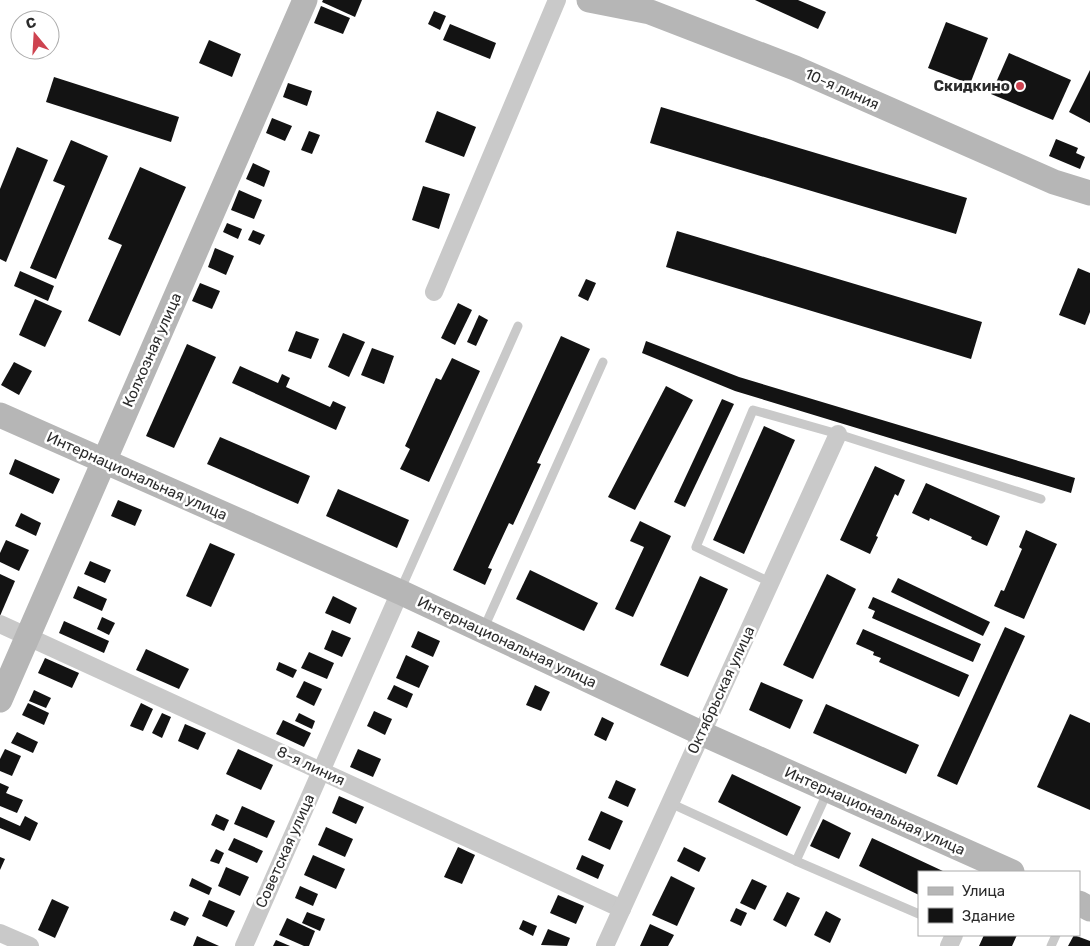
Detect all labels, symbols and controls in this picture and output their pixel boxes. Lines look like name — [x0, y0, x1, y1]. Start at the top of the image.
north arrow — [10, 10, 60, 60]
text: С — [24, 13, 39, 33]
street label: 10-я линия — [802, 65, 882, 113]
place label: Скидкино — [934, 77, 1010, 95]
marker: Скидкино — [1014, 80, 1026, 92]
street label: Колхозная улица — [119, 290, 185, 410]
street label: Интернациональная улица — [44, 428, 230, 524]
street label: Интернациональная улица — [414, 592, 600, 692]
street label: Октябрьская улица — [684, 623, 758, 757]
street label: 8-я линия — [274, 742, 348, 790]
street label: Интернациональная улица — [782, 763, 968, 859]
street label: Советская улица — [252, 791, 318, 911]
legend — [918, 871, 1080, 936]
text: Улица — [962, 882, 1005, 900]
text: Здание — [962, 907, 1015, 925]

